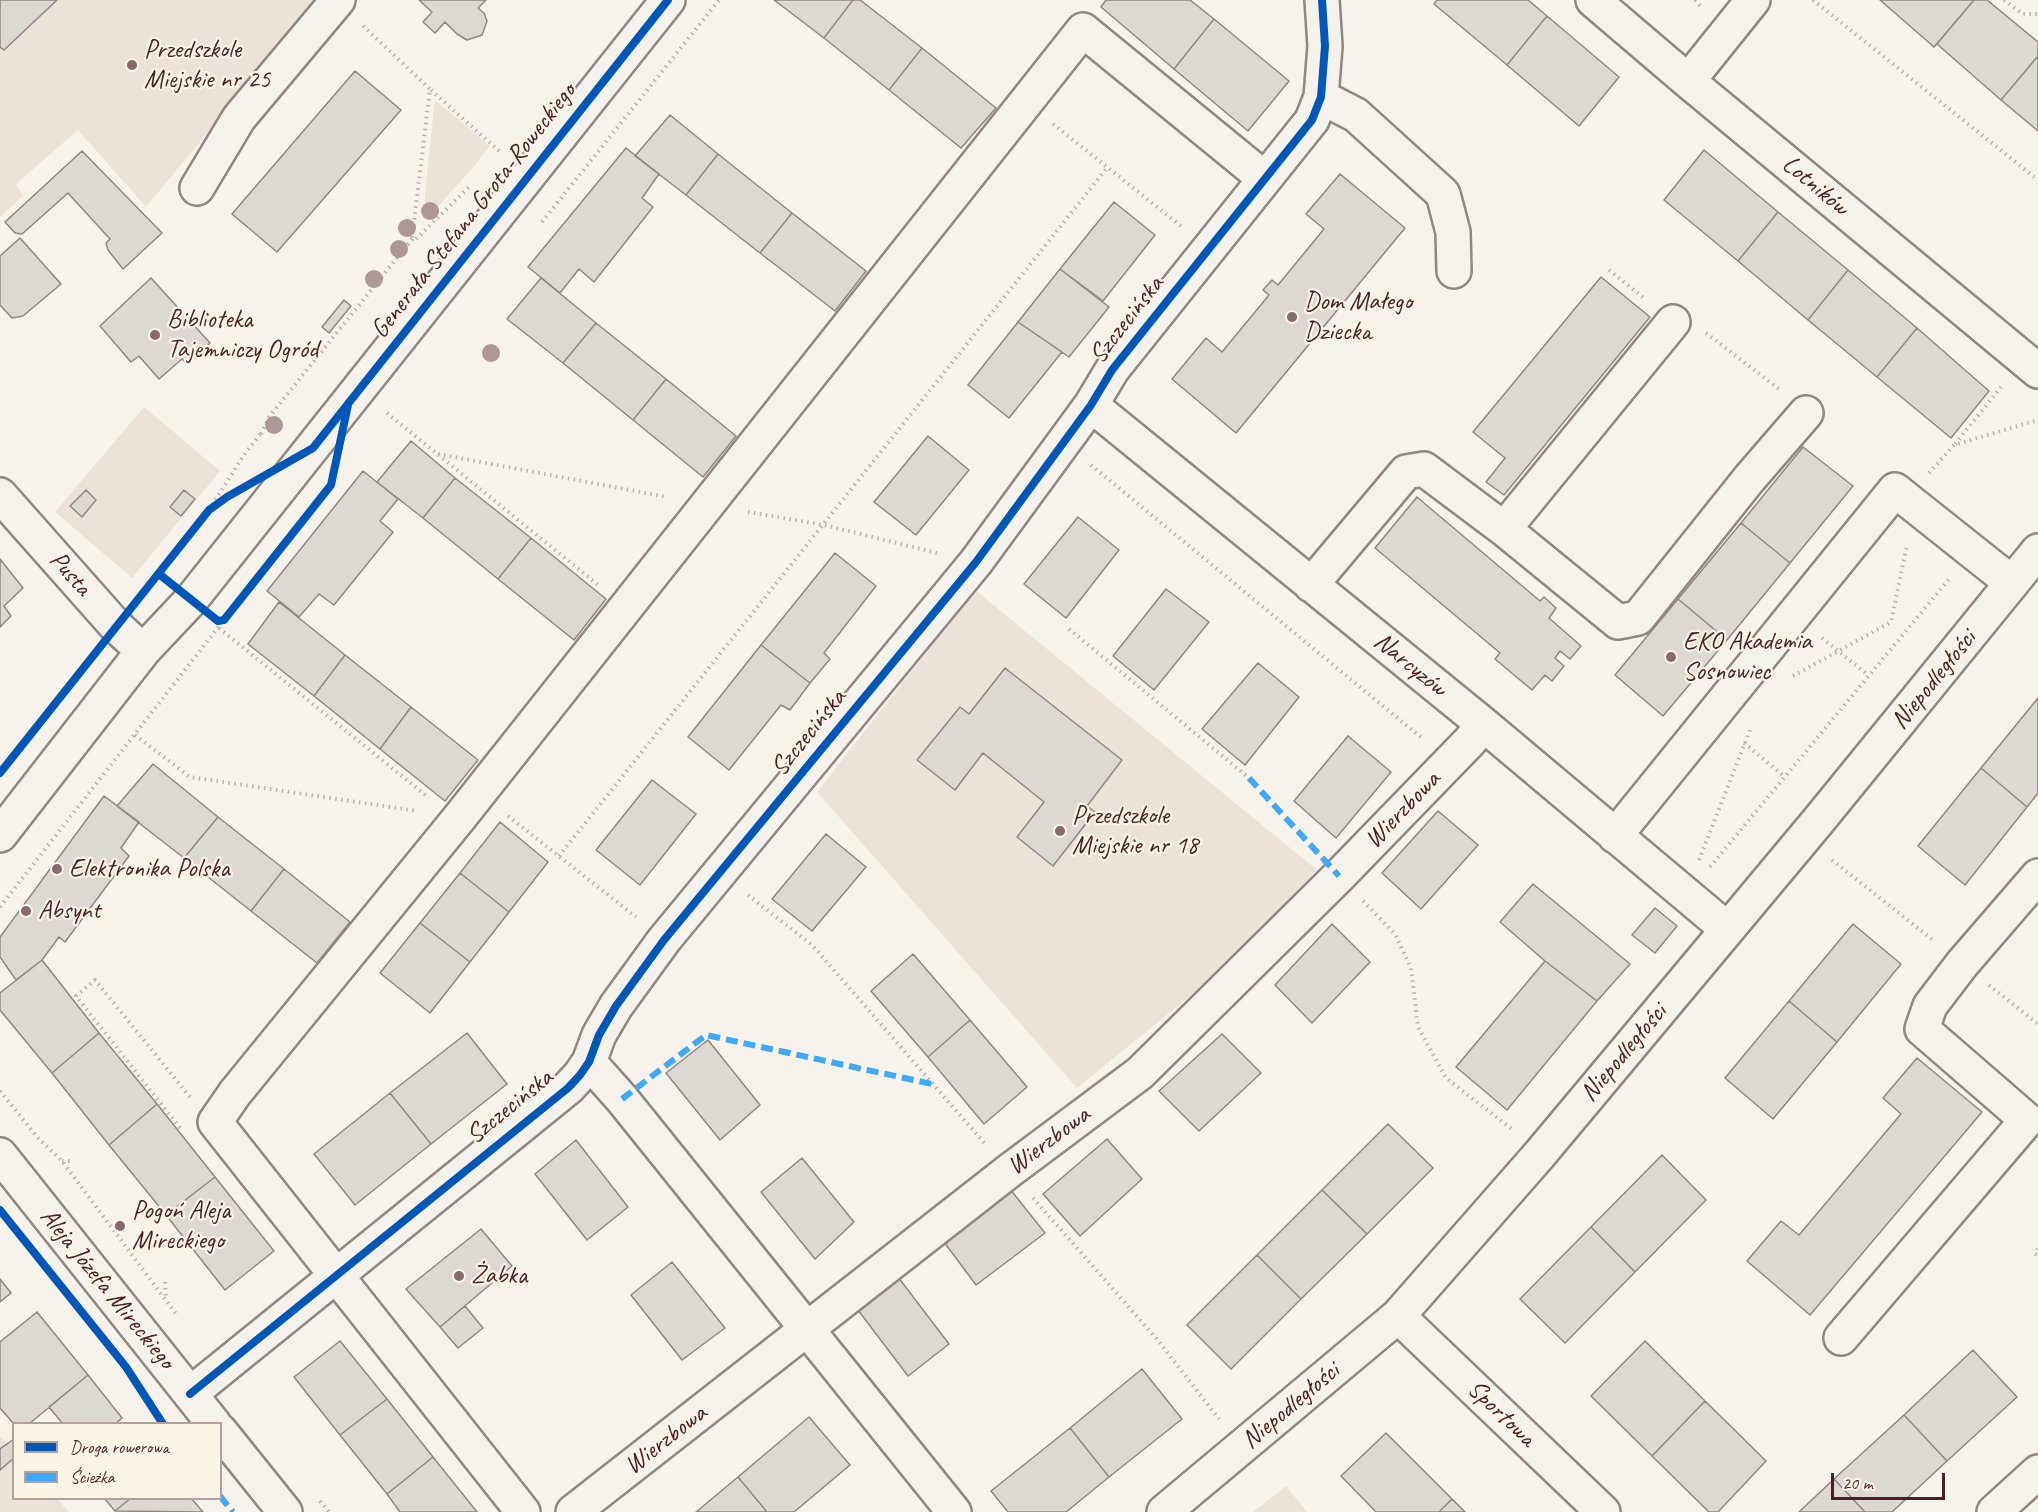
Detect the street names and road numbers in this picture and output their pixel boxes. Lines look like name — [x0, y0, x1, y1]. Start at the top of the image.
street label: Generała Stefana Grota-Roweckiego — [365, 77, 583, 345]
street label: Lotników — [1775, 149, 1855, 223]
street label: Szczecińska — [1083, 270, 1171, 370]
street label: Pusta — [42, 545, 98, 603]
street label: Niepodległości — [1885, 624, 1983, 736]
street label: Narcyzów — [1367, 626, 1453, 704]
street label: Szczecińska — [765, 683, 853, 783]
street label: Wierzbowa — [1359, 765, 1447, 855]
street label: Niepodległości — [1574, 998, 1674, 1108]
street label: Szczecińska — [460, 1063, 560, 1151]
street label: Wierzbowa — [1001, 1100, 1097, 1182]
street label: Aleja Józefa Mireckiego — [33, 1202, 181, 1376]
street label: Niepodległości — [1236, 1356, 1346, 1456]
street label: Sportowa — [1460, 1374, 1542, 1454]
street label: Wierzbowa — [619, 1398, 713, 1482]

